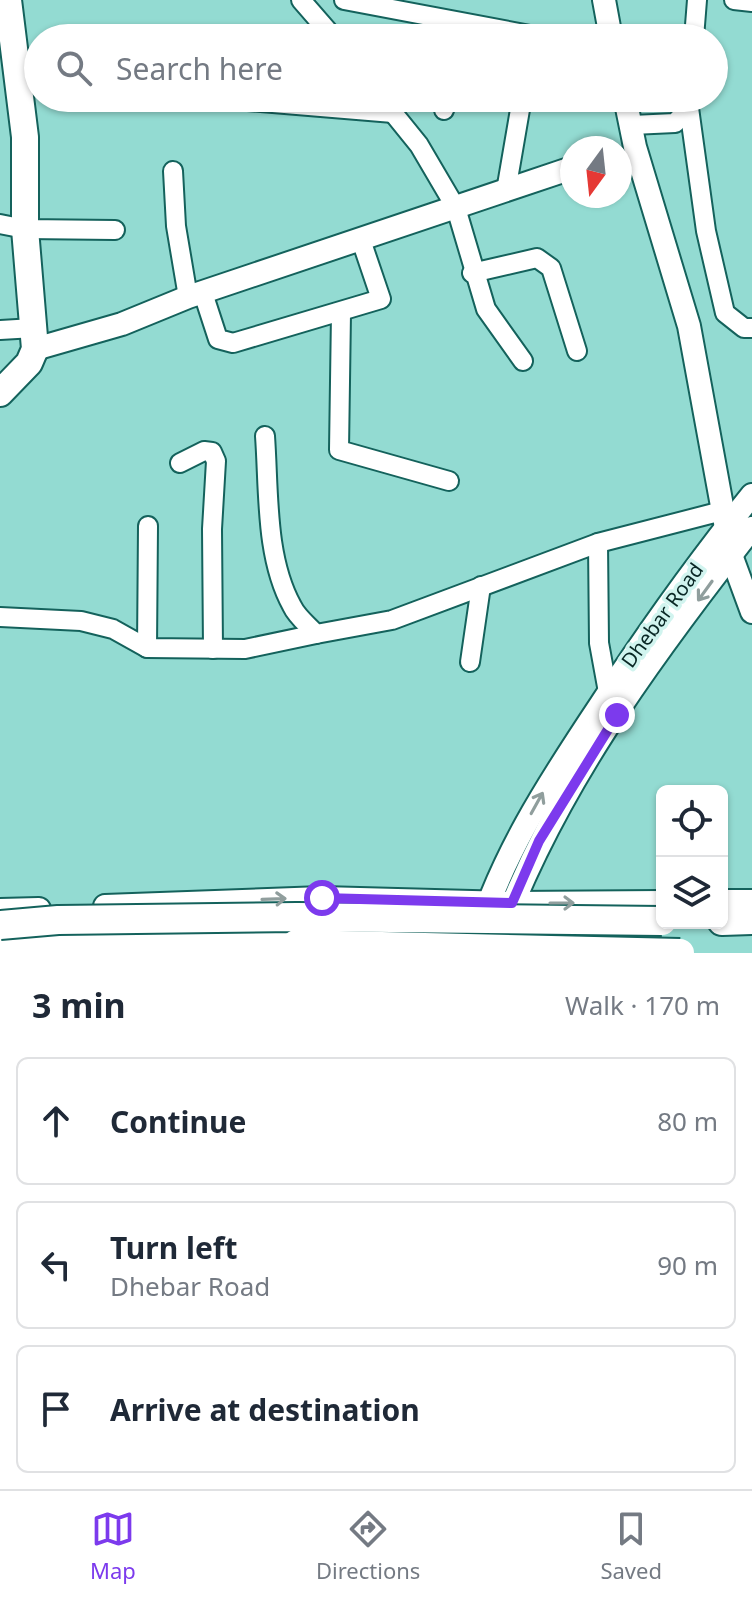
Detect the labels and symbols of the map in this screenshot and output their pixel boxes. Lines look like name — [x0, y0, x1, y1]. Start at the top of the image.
north arrow — [560, 136, 632, 208]
street label: Dhebar Road — [615, 557, 709, 673]
one-way arrow — [697, 579, 713, 601]
route end — [599, 697, 635, 733]
one-way arrow — [530, 792, 546, 815]
route start — [304, 880, 340, 916]
one-way arrow — [260, 892, 287, 907]
one-way arrow — [548, 895, 575, 910]

